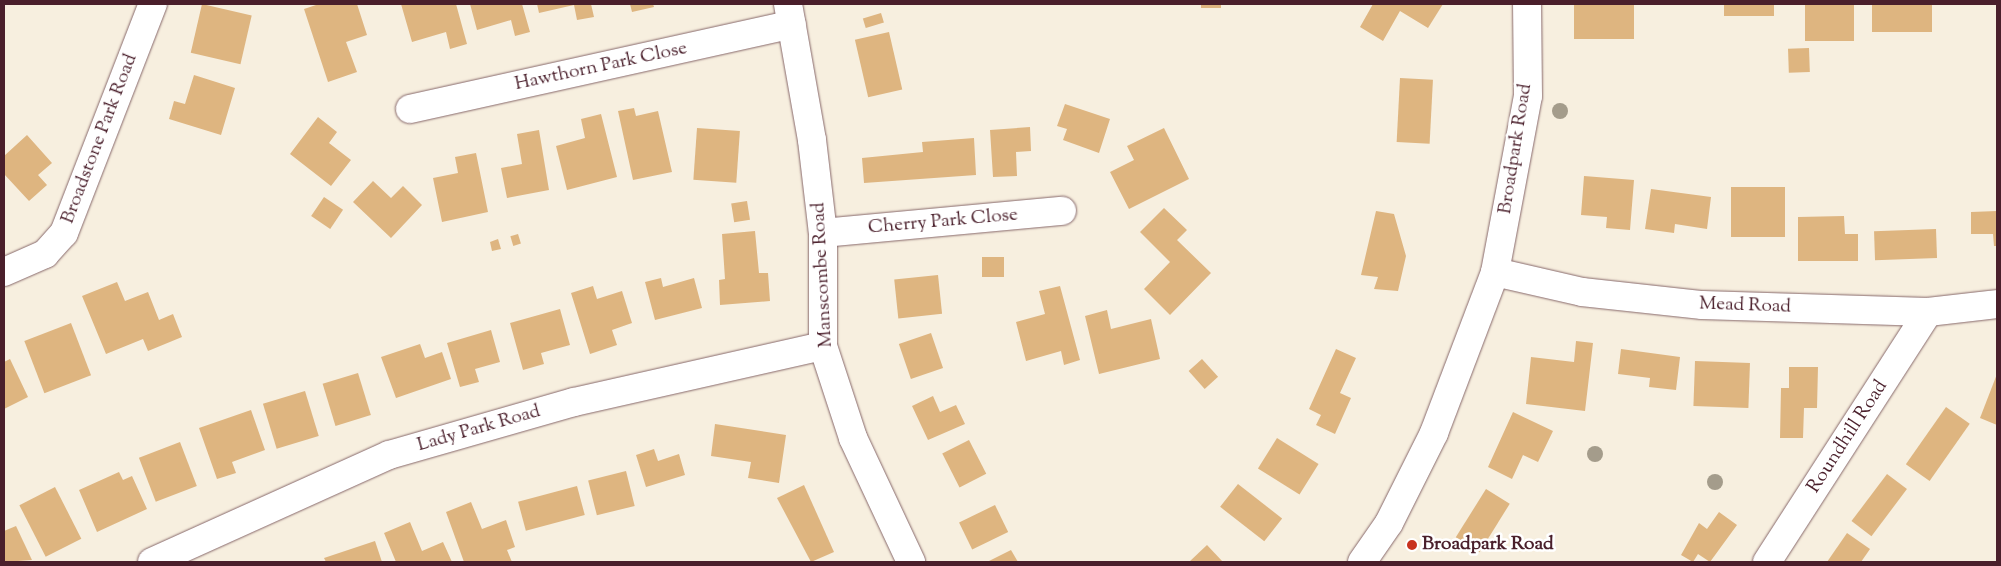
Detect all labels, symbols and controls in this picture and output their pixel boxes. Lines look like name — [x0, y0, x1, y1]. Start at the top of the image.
street label: Hawthorn Park Close — [513, 38, 689, 96]
street label: Broadstone Park Road — [57, 51, 143, 227]
street label: Broadpark Road — [1494, 82, 1538, 216]
street label: Manscombe Road — [808, 202, 838, 348]
street label: Cherry Park Close — [867, 204, 1019, 240]
street label: Mead Road — [1699, 293, 1791, 319]
street label: Roundhill Road — [1803, 376, 1893, 498]
street label: Lady Park Road — [415, 401, 543, 457]
place label: Broadpark Road — [1422, 534, 1554, 556]
marker: Broadpark Road — [1406, 539, 1418, 551]

